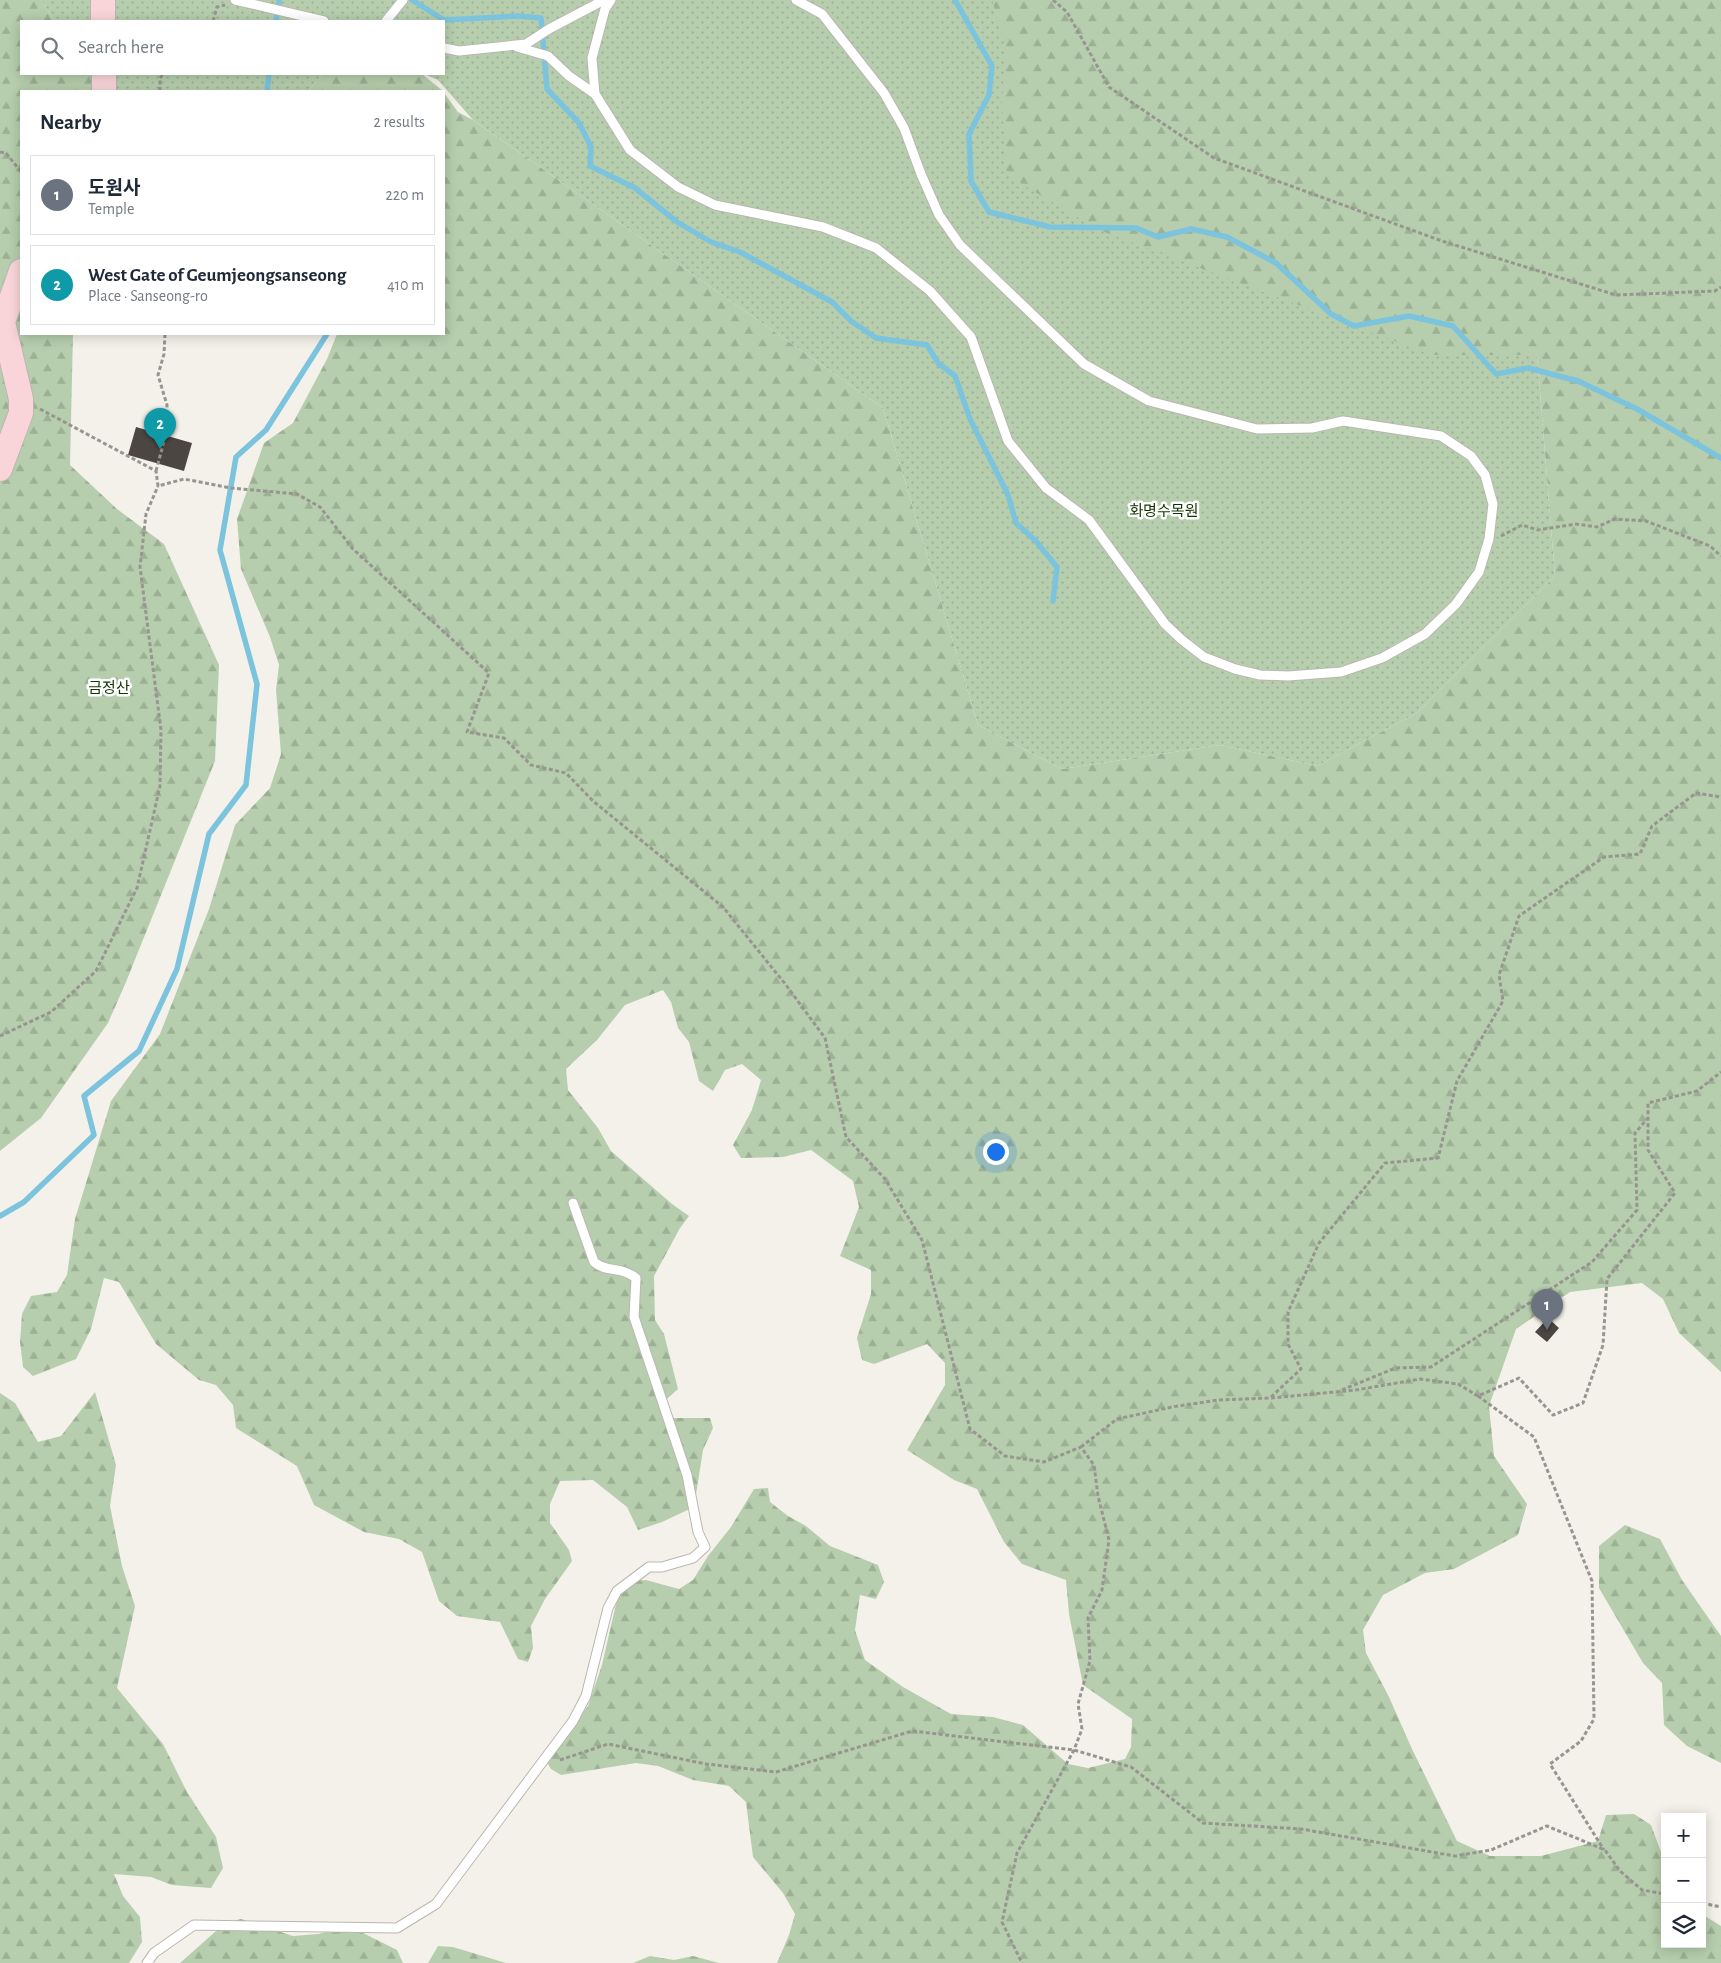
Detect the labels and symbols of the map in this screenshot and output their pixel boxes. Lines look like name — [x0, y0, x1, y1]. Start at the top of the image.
pin: 2 — [144, 408, 176, 449]
park label: 화명수목원 — [1129, 503, 1199, 519]
park label: 금정산 — [88, 680, 130, 696]
your location — [983, 1139, 1009, 1165]
pin: 1 — [1531, 1289, 1563, 1330]

